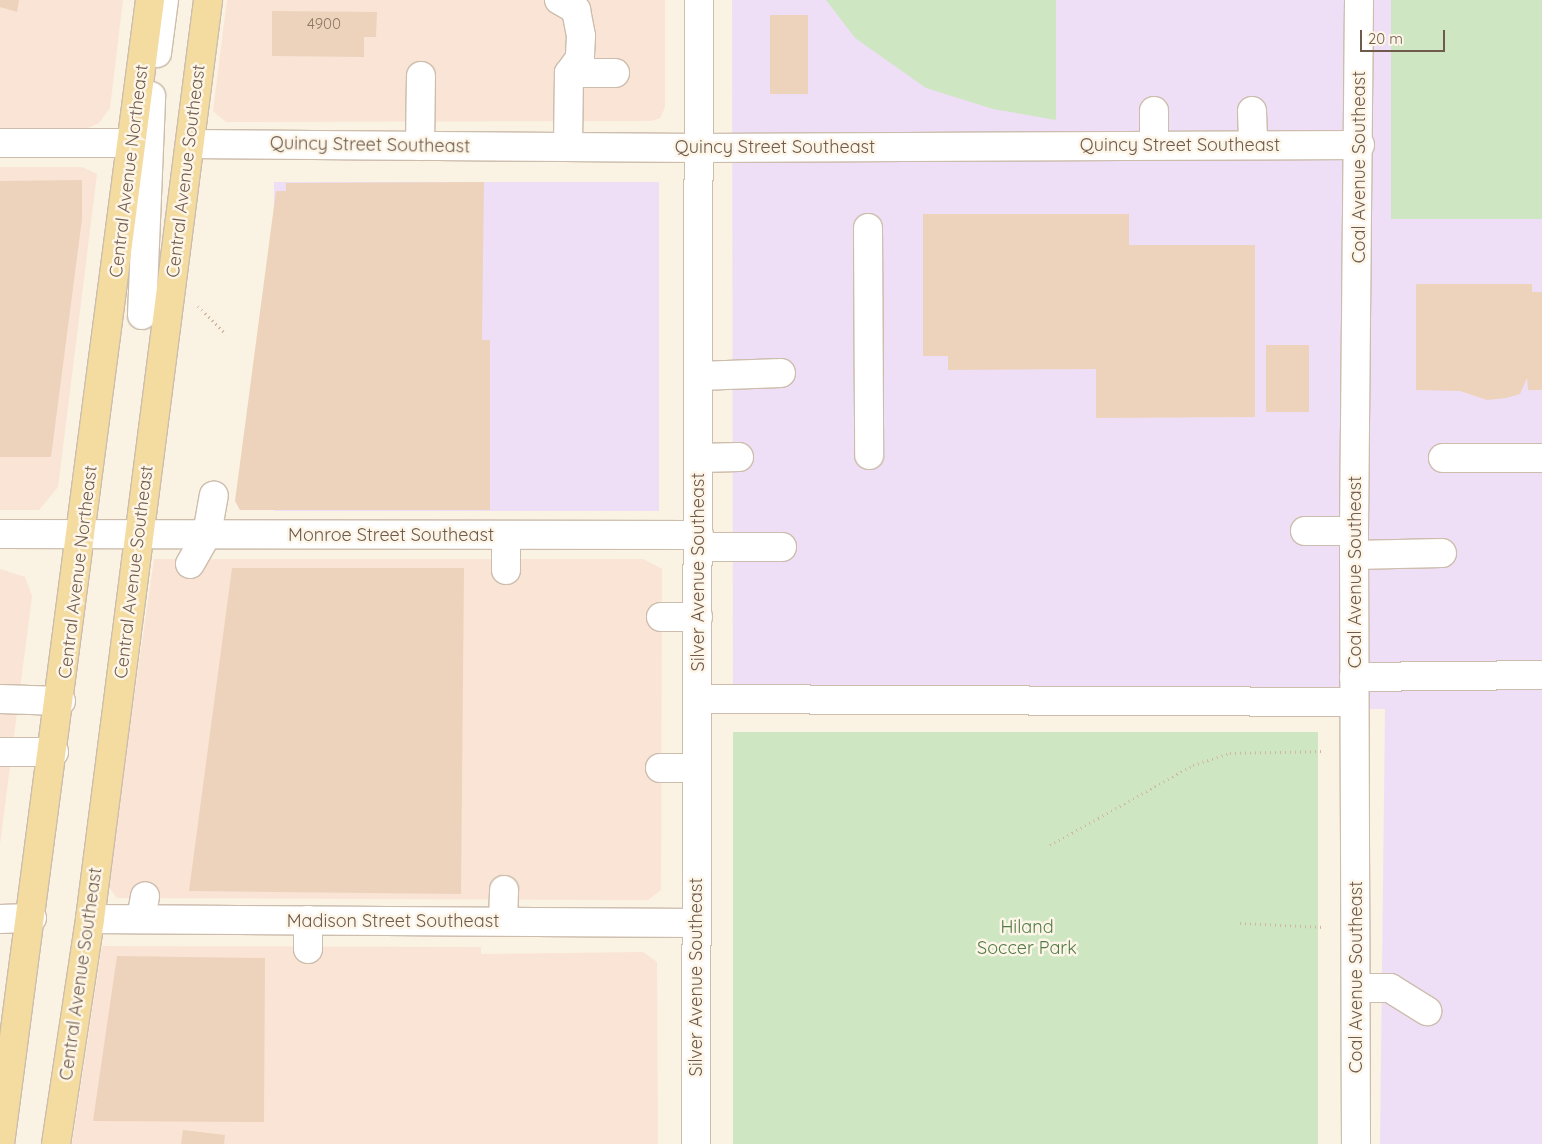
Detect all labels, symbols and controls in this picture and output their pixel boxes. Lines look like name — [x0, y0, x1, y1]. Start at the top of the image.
house number: 4900 — [307, 15, 341, 33]
scale bar — [1362, 20, 1447, 52]
text: 20 m — [1368, 29, 1403, 48]
street label: Central Avenue Northeast — [105, 63, 153, 279]
street label: Central Avenue Southeast — [162, 63, 210, 279]
street label: Coal Avenue Southeast — [1348, 71, 1370, 263]
street label: Quincy Street Southeast — [270, 132, 470, 158]
street label: Quincy Street Southeast — [1080, 134, 1280, 156]
street label: Quincy Street Southeast — [675, 136, 875, 158]
street label: Central Avenue Northeast — [54, 464, 102, 680]
street label: Central Avenue Southeast — [110, 464, 158, 680]
street label: Silver Avenue Southeast — [687, 473, 709, 671]
street label: Coal Avenue Southeast — [1344, 476, 1366, 668]
street label: Monroe Street Southeast — [288, 524, 494, 546]
street label: Central Avenue Southeast — [55, 866, 107, 1082]
street label: Silver Avenue Southeast — [685, 878, 707, 1076]
street label: Coal Avenue Southeast — [1345, 881, 1367, 1073]
street label: Madison Street Southeast — [287, 910, 499, 932]
park label: Hiland Soccer Park — [977, 917, 1077, 960]

